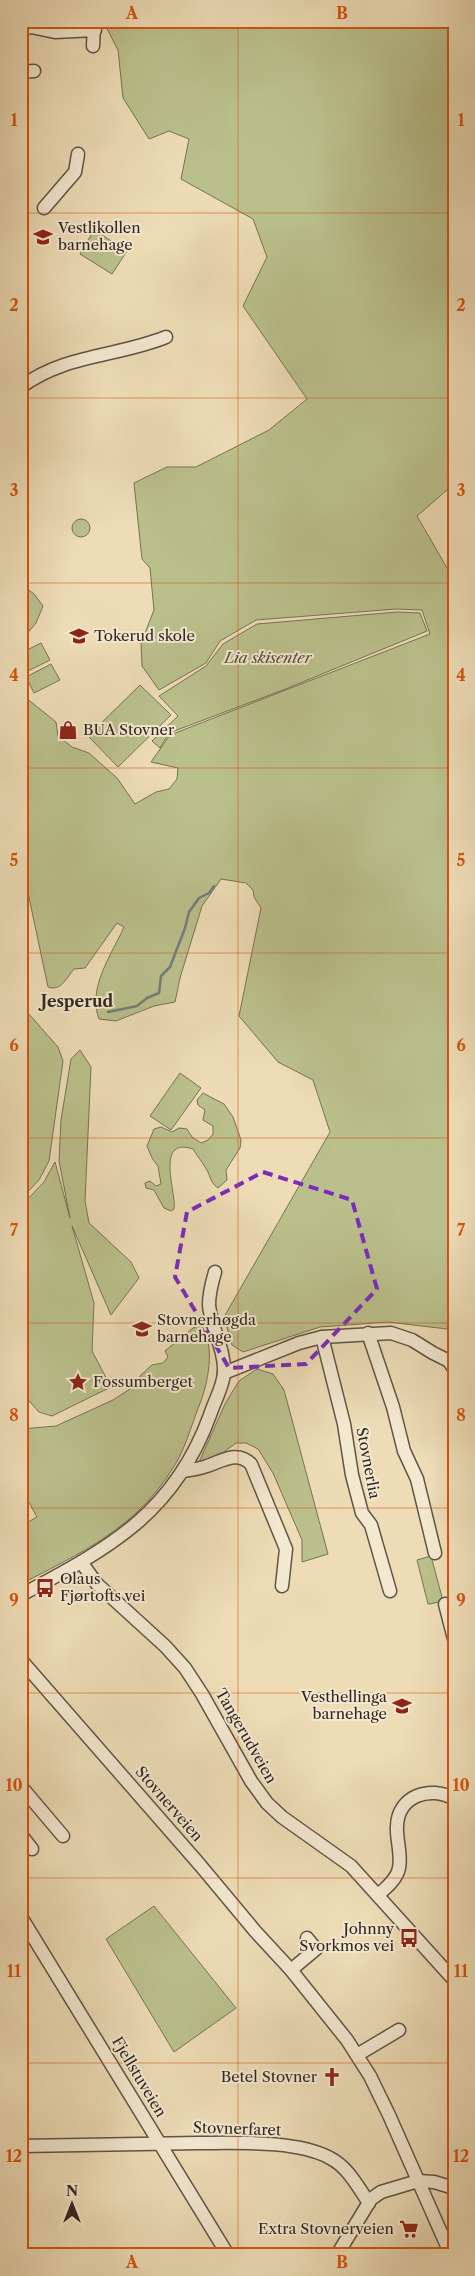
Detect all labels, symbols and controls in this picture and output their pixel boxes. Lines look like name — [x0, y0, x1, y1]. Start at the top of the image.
text: A — [125, 3, 139, 23]
text: B — [336, 3, 348, 23]
text: 1 — [10, 110, 18, 130]
text: 1 — [457, 110, 465, 130]
place label: Vestlikollen barnehage — [57, 218, 141, 254]
school or university icon: Vestlikollen barnehage — [32, 226, 54, 248]
text: 2 — [9, 295, 19, 315]
text: 2 — [456, 295, 466, 315]
text: 3 — [9, 480, 19, 500]
text: 3 — [456, 480, 466, 500]
school or university icon: Tokerud skole — [68, 625, 90, 647]
place label: Tokerud skole — [94, 626, 195, 645]
park label: Lia skisenter — [223, 648, 313, 667]
text: 4 — [9, 665, 19, 685]
text: 4 — [456, 665, 466, 685]
shop icon: BUA Stovner — [57, 719, 79, 741]
place label: BUA Stovner — [83, 720, 175, 739]
text: 5 — [10, 850, 19, 870]
text: 5 — [457, 850, 466, 870]
district label: Jesperud — [38, 991, 114, 1011]
text: 6 — [9, 1035, 19, 1055]
text: 6 — [456, 1035, 466, 1055]
text: 7 — [10, 1220, 19, 1240]
text: 7 — [457, 1220, 466, 1240]
place label: Stovnerhøgda barnehage — [157, 1310, 256, 1346]
school or university icon: Stovnerhøgda barnehage — [131, 1318, 153, 1340]
place icon: Fossumberget — [67, 1371, 89, 1393]
place label: Fossumberget — [93, 1372, 194, 1391]
text: 8 — [9, 1405, 19, 1425]
text: 8 — [456, 1405, 466, 1425]
street label: Stovnerlia — [352, 1426, 385, 1500]
place label: Olaus Fjørtofts vei — [60, 1569, 146, 1605]
bus stop icon: Olaus Fjørtofts vei — [34, 1577, 56, 1599]
text: 9 — [9, 1590, 19, 1610]
text: 9 — [456, 1590, 466, 1610]
street label: Tangerudveien — [212, 1685, 282, 1787]
place label: Vesthellinga barnehage — [300, 1687, 387, 1723]
school or university icon: Vesthellinga barnehage — [391, 1695, 413, 1717]
street label: Stovnerveien — [131, 1762, 208, 1846]
text: 10 — [5, 1775, 23, 1795]
text: 10 — [452, 1775, 470, 1795]
place label: Johnny Svorkmos vei — [299, 1919, 395, 1955]
bus stop icon: Johnny Svorkmos vei — [398, 1927, 420, 1949]
text: 11 — [7, 1961, 22, 1981]
text: 11 — [454, 1961, 469, 1981]
street label: Fjellstuveien — [108, 2033, 171, 2121]
church icon: Betel Stovner — [321, 2066, 343, 2088]
place label: Betel Stovner — [221, 2067, 318, 2086]
street label: Stovnerfaret — [193, 2117, 282, 2140]
text: 12 — [6, 2146, 22, 2166]
text: 12 — [453, 2146, 469, 2166]
north arrow — [48, 2178, 98, 2228]
text: N — [66, 2182, 78, 2200]
supermarket icon: Extra Stovnerveien — [398, 2218, 420, 2240]
place label: Extra Stovnerveien — [258, 2219, 395, 2238]
text: A — [125, 2252, 139, 2272]
text: B — [336, 2252, 348, 2272]

